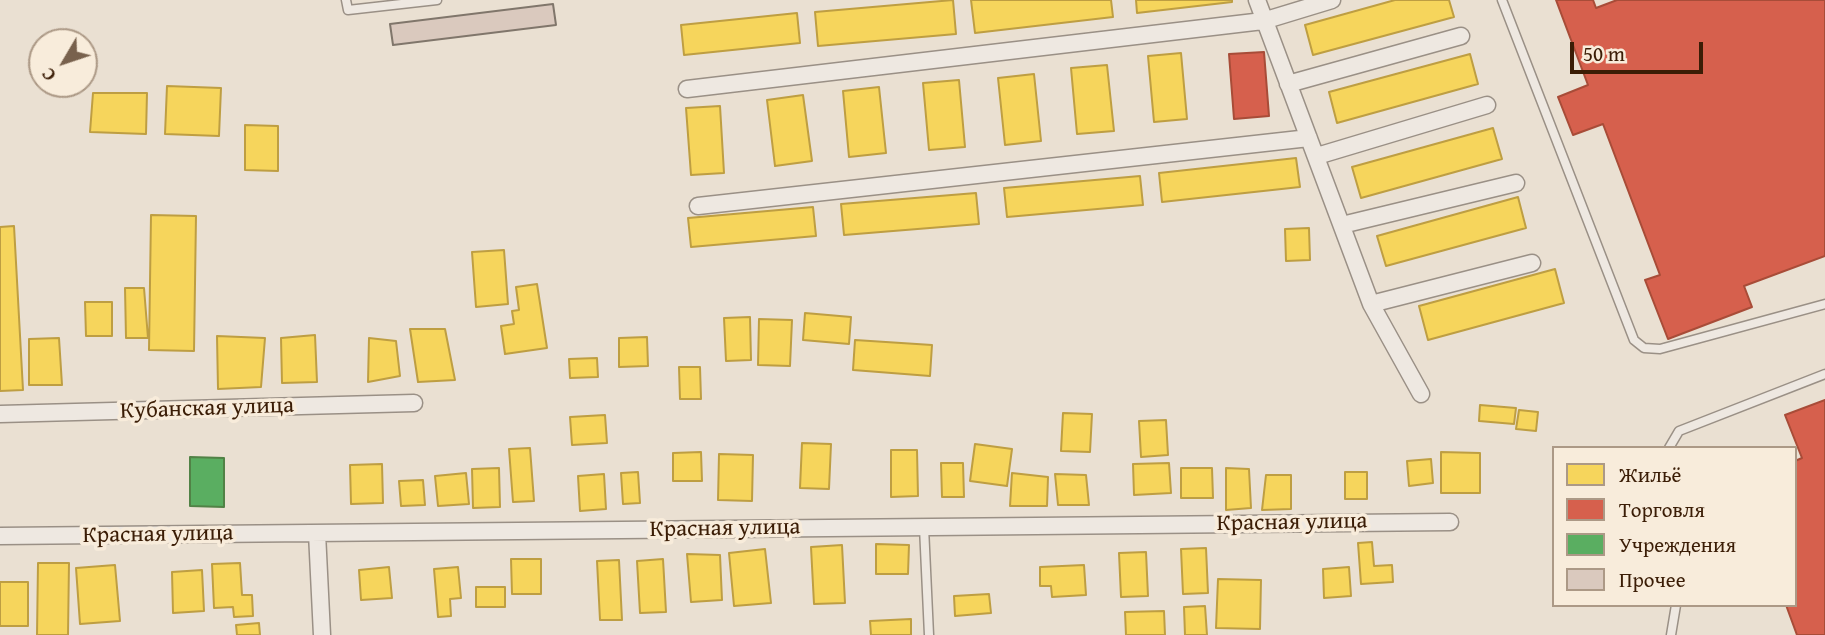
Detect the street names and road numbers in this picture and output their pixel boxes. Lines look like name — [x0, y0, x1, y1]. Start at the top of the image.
street label: Кубанская улица — [120, 392, 294, 426]
street label: Красная улица — [1216, 508, 1368, 538]
street label: Красная улица — [649, 514, 801, 544]
street label: Красная улица — [82, 520, 234, 550]

